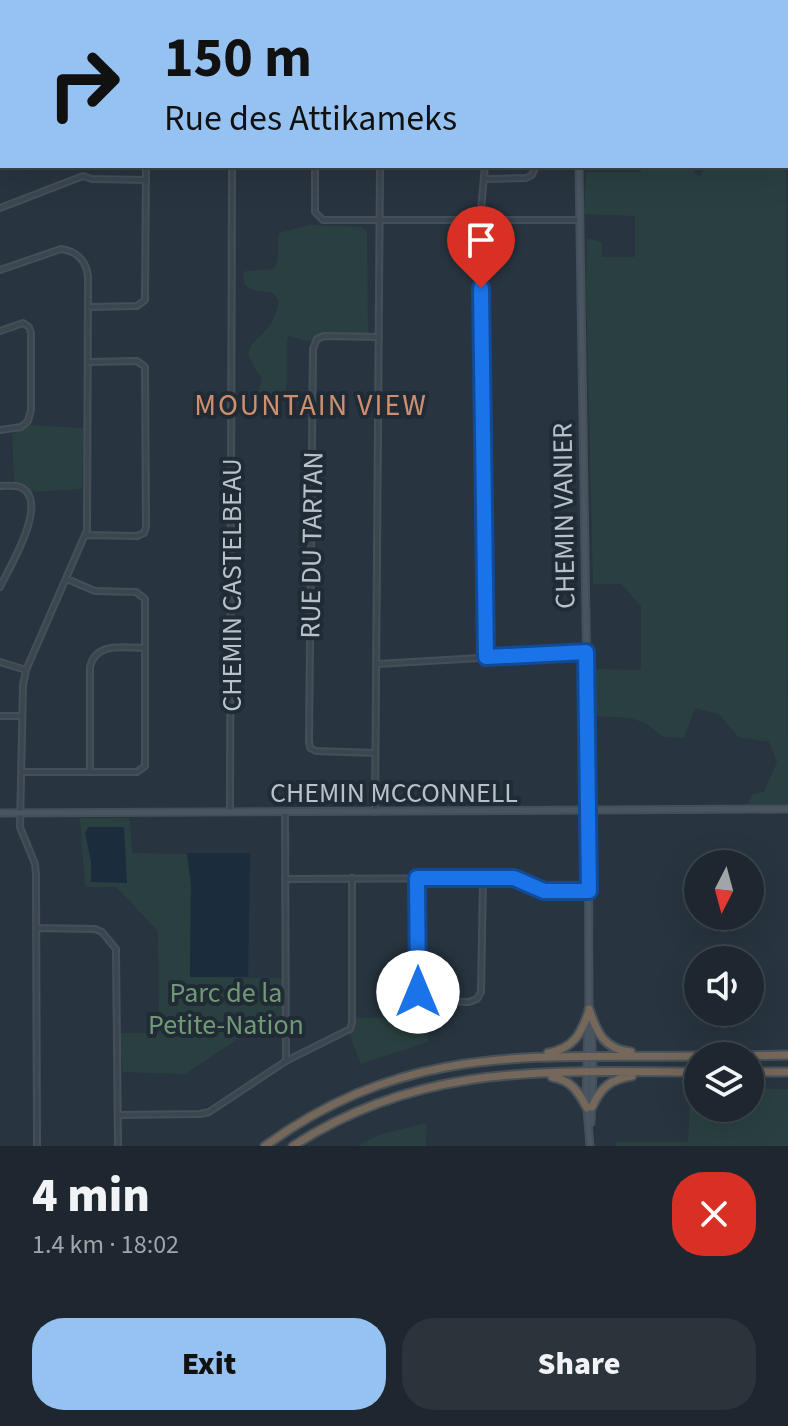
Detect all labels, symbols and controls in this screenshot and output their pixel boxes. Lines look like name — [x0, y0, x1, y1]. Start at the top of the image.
text: 150 m — [164, 19, 312, 98]
icon: right — [32, 32, 136, 136]
text: Rue des Attikameks — [164, 93, 457, 144]
pin — [447, 206, 515, 288]
icon: arrive — [459, 218, 503, 262]
district label: MOUNTAIN VIEW — [194, 384, 428, 427]
street label: CHEMIN VANIER — [542, 423, 586, 609]
street label: RUE DU TARTAN — [290, 451, 334, 639]
street label: CHEMIN CASTELBEAU — [212, 458, 252, 712]
street label: CHEMIN MCCONNELL — [270, 773, 518, 813]
north arrow — [684, 850, 764, 930]
map controls — [684, 850, 764, 1122]
button: sound — [684, 946, 764, 1026]
position arrow — [376, 950, 460, 1034]
park label: Parc de la Petite-Nation — [148, 973, 304, 1045]
button: layers — [684, 1042, 764, 1122]
text: 4 min — [32, 1162, 150, 1230]
button: close — [672, 1172, 756, 1256]
text: 1.4 km · 18:02 — [32, 1226, 179, 1263]
button: Exit — [32, 1318, 386, 1410]
button: Share — [402, 1318, 756, 1410]

